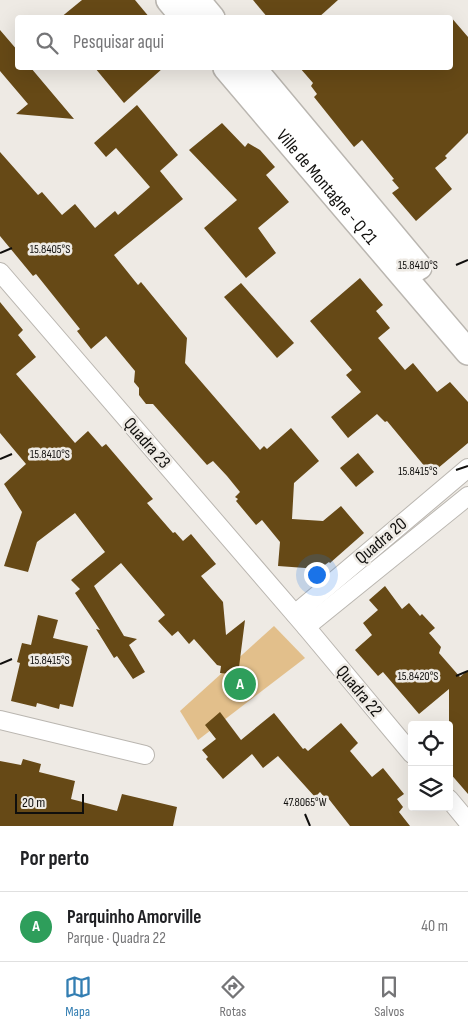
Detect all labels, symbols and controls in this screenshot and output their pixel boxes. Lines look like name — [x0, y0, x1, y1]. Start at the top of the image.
search box — [15, 15, 453, 70]
icon: search — [33, 29, 61, 57]
text: Pesquisar aqui — [73, 31, 164, 54]
street label: Ville de Montagne - Q 21 — [272, 125, 382, 249]
text: 15.8405°S — [30, 242, 70, 257]
text: 15.8410°S — [398, 258, 438, 273]
street label: Quadra 23 — [119, 413, 175, 473]
text: 15.8410°S — [30, 447, 70, 462]
text: 15.8415°S — [398, 464, 438, 479]
street label: Quadra 20 — [351, 513, 411, 569]
your location — [304, 562, 330, 588]
text: 15.8415°S — [30, 653, 70, 668]
street label: Quadra 22 — [332, 661, 386, 721]
pin: A — [224, 665, 256, 703]
text: 15.8420°S — [398, 669, 438, 684]
map controls — [408, 721, 453, 811]
button: locate — [408, 721, 453, 766]
button: layers — [408, 766, 453, 811]
scale bar — [15, 791, 84, 814]
text: 20 m — [22, 794, 45, 811]
text: 47.8065°W — [284, 795, 327, 810]
text: Por perto — [20, 846, 89, 871]
text: Parquinho Amorville — [67, 906, 201, 929]
text: A — [32, 917, 40, 936]
text: 40 m — [421, 917, 448, 936]
text: Parque · Quadra 22 — [67, 929, 166, 948]
tab: Mapa — [64, 973, 92, 1020]
tab: Rotas — [219, 973, 247, 1020]
tab: Salvos — [374, 973, 404, 1020]

